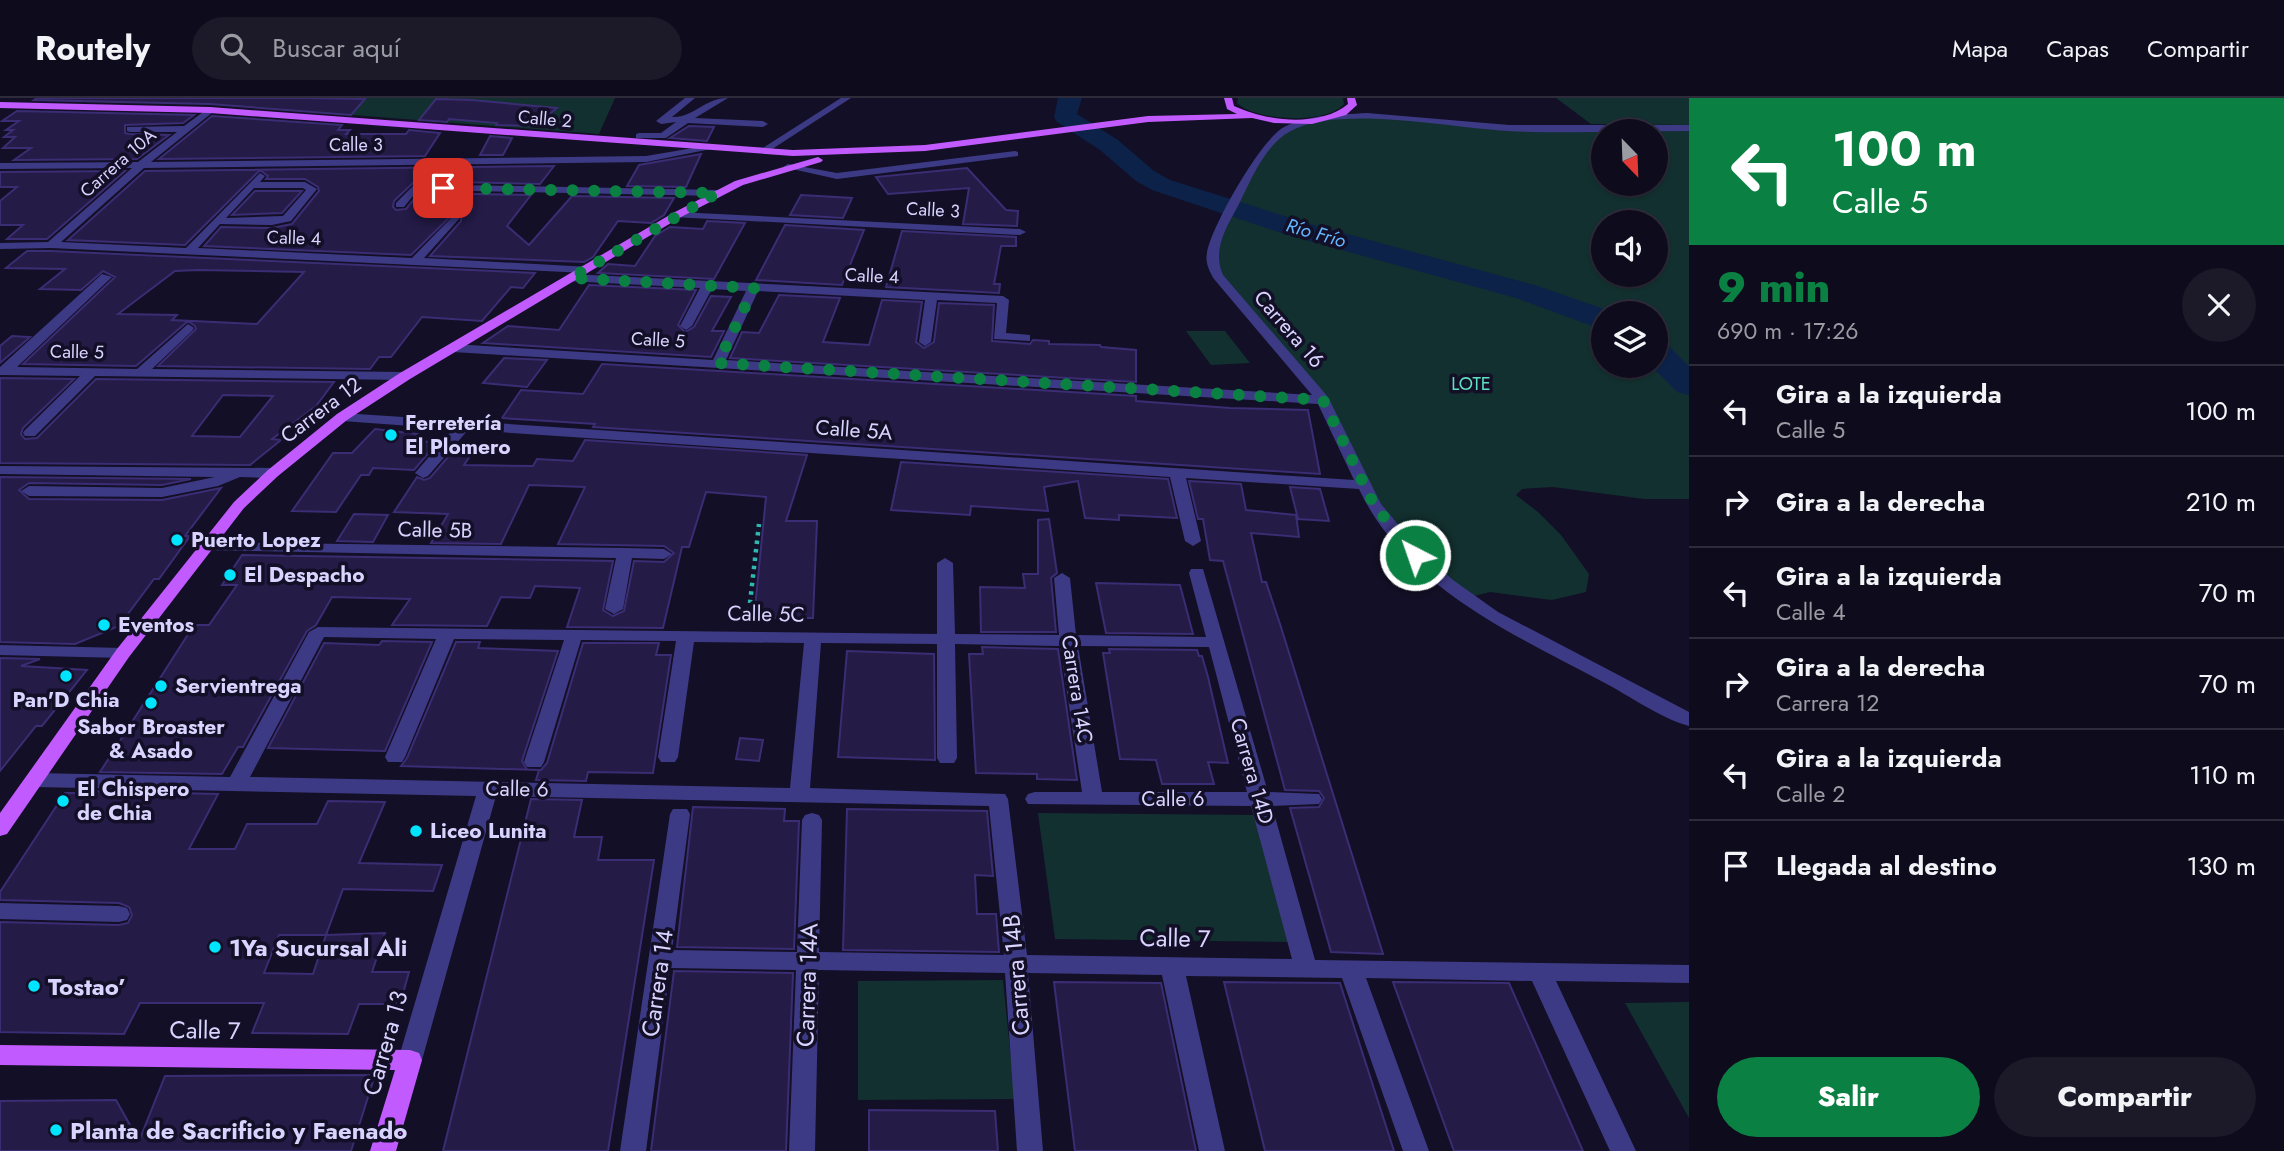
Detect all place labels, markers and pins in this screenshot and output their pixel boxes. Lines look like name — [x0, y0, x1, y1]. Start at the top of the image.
pin — [413, 158, 473, 218]
place label: Ferretería El Plomero — [405, 408, 511, 462]
marker: Ferretería El Plomero — [383, 427, 399, 443]
place label: Puerto Lopez — [191, 525, 321, 555]
marker: Puerto Lopez — [169, 532, 185, 548]
place label: El Despacho — [244, 560, 365, 590]
marker: El Despacho — [222, 567, 238, 583]
place label: Eventos — [118, 610, 195, 640]
marker: Eventos — [96, 617, 112, 633]
marker: Pan'D Chia — [58, 668, 74, 684]
place label: Servientrega — [175, 671, 302, 701]
marker: Servientrega — [153, 678, 169, 694]
place label: Pan'D Chia — [12, 685, 120, 715]
marker: Sabor Broaster & Asado — [143, 695, 159, 711]
place label: Sabor Broaster & Asado — [77, 712, 225, 766]
place label: El Chispero de Chia — [77, 774, 189, 828]
marker: El Chispero de Chia — [55, 793, 71, 809]
place label: Liceo Lunita — [430, 816, 547, 846]
marker: Liceo Lunita — [408, 823, 424, 839]
place label: 1Ya Sucursal Ali — [229, 930, 407, 965]
marker: 1Ya Sucursal Ali — [207, 939, 223, 955]
place label: Tostao’ — [48, 969, 126, 1004]
marker: Tostao’ — [26, 978, 42, 994]
place label: Planta de Sacrificio y Faenado — [70, 1113, 407, 1148]
marker: Planta de Sacrificio y Faenado — [48, 1122, 64, 1138]

